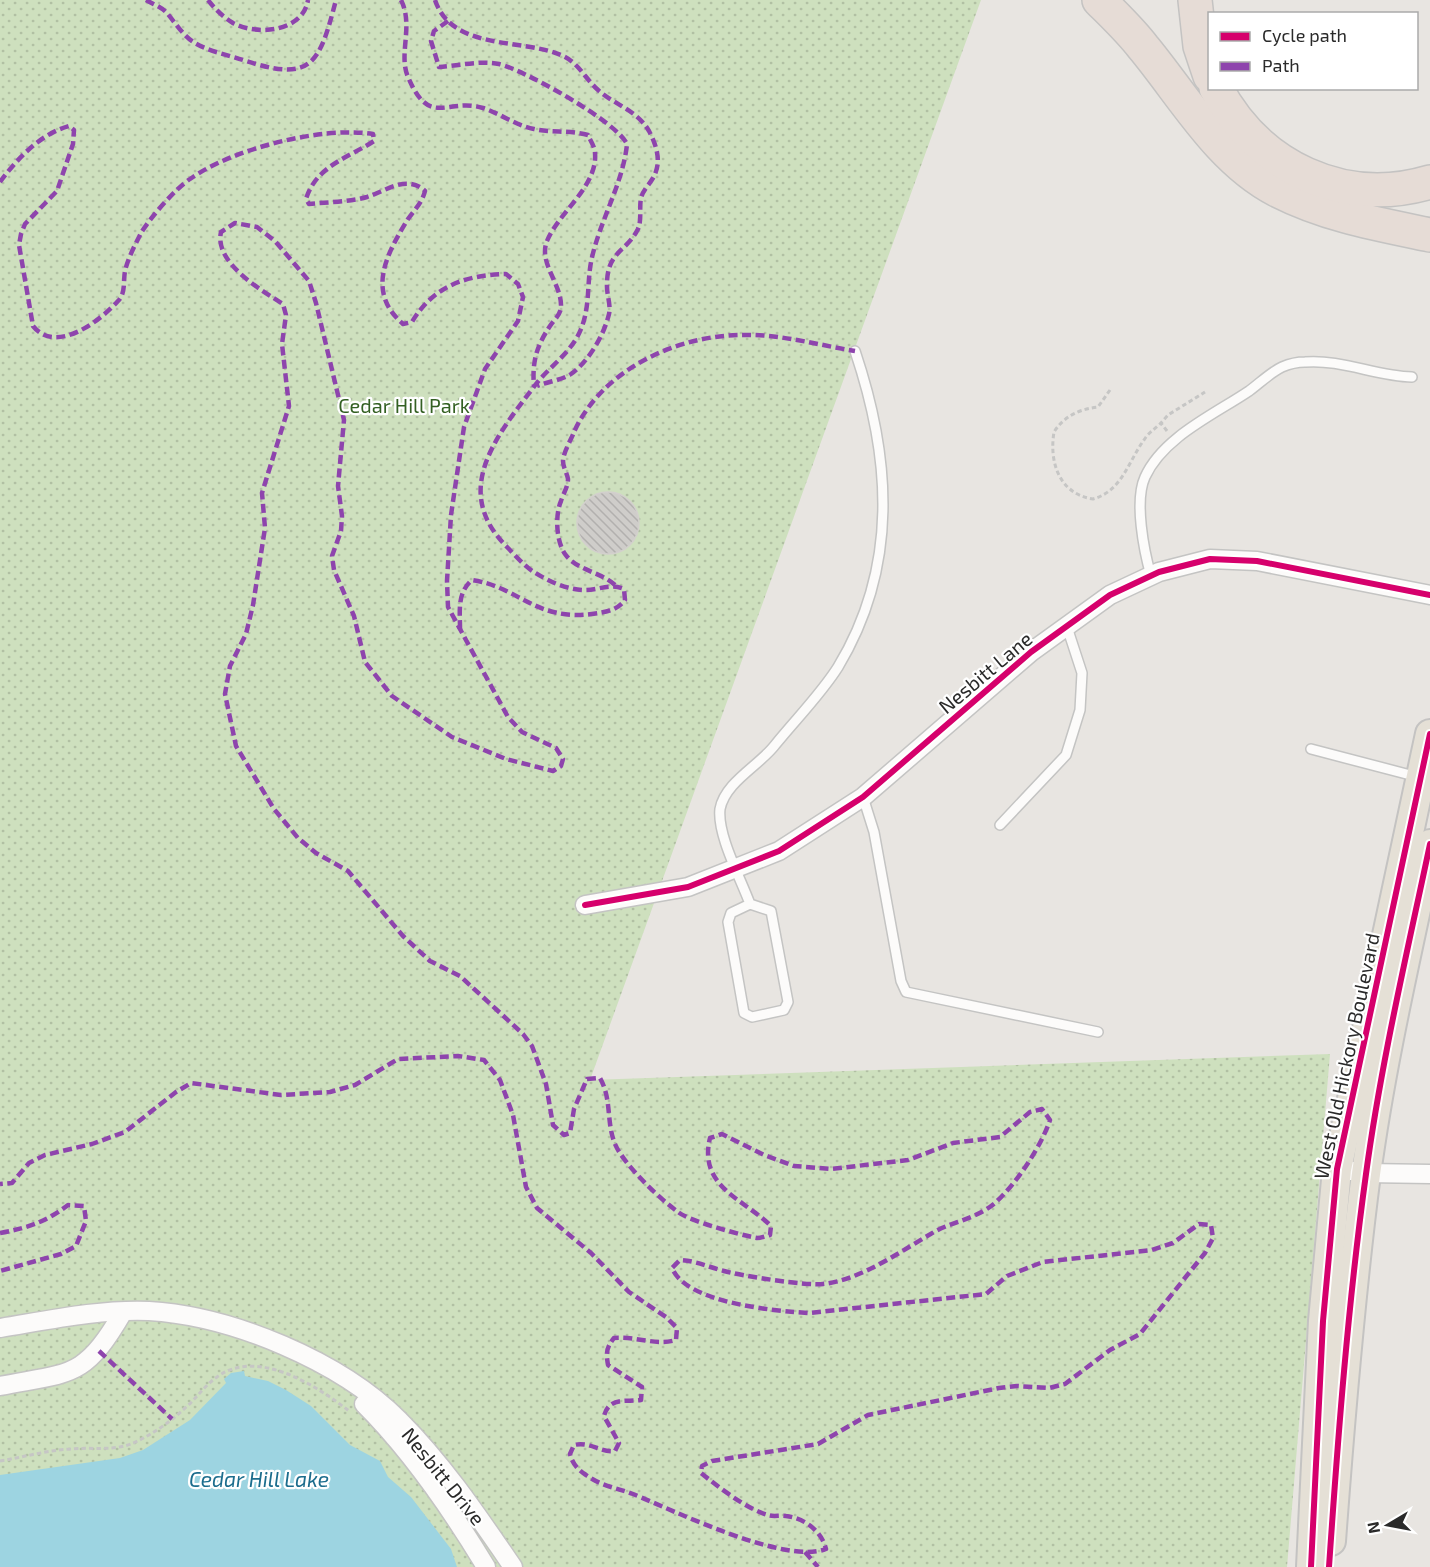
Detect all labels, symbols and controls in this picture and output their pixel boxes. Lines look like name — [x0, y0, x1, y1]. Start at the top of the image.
legend — [1208, 12, 1418, 90]
text: Cycle path — [1262, 24, 1347, 46]
text: Path — [1262, 54, 1300, 76]
park label: Cedar Hill Park — [338, 393, 470, 417]
street label: Nesbitt Lane — [933, 626, 1037, 718]
street label: West Old Hickory Boulevard — [1308, 931, 1384, 1181]
street label: Nesbitt Drive — [397, 1422, 491, 1530]
water label: Cedar Hill Lake — [189, 1466, 329, 1491]
north arrow — [1358, 1495, 1418, 1555]
text: N — [1362, 1520, 1383, 1535]

